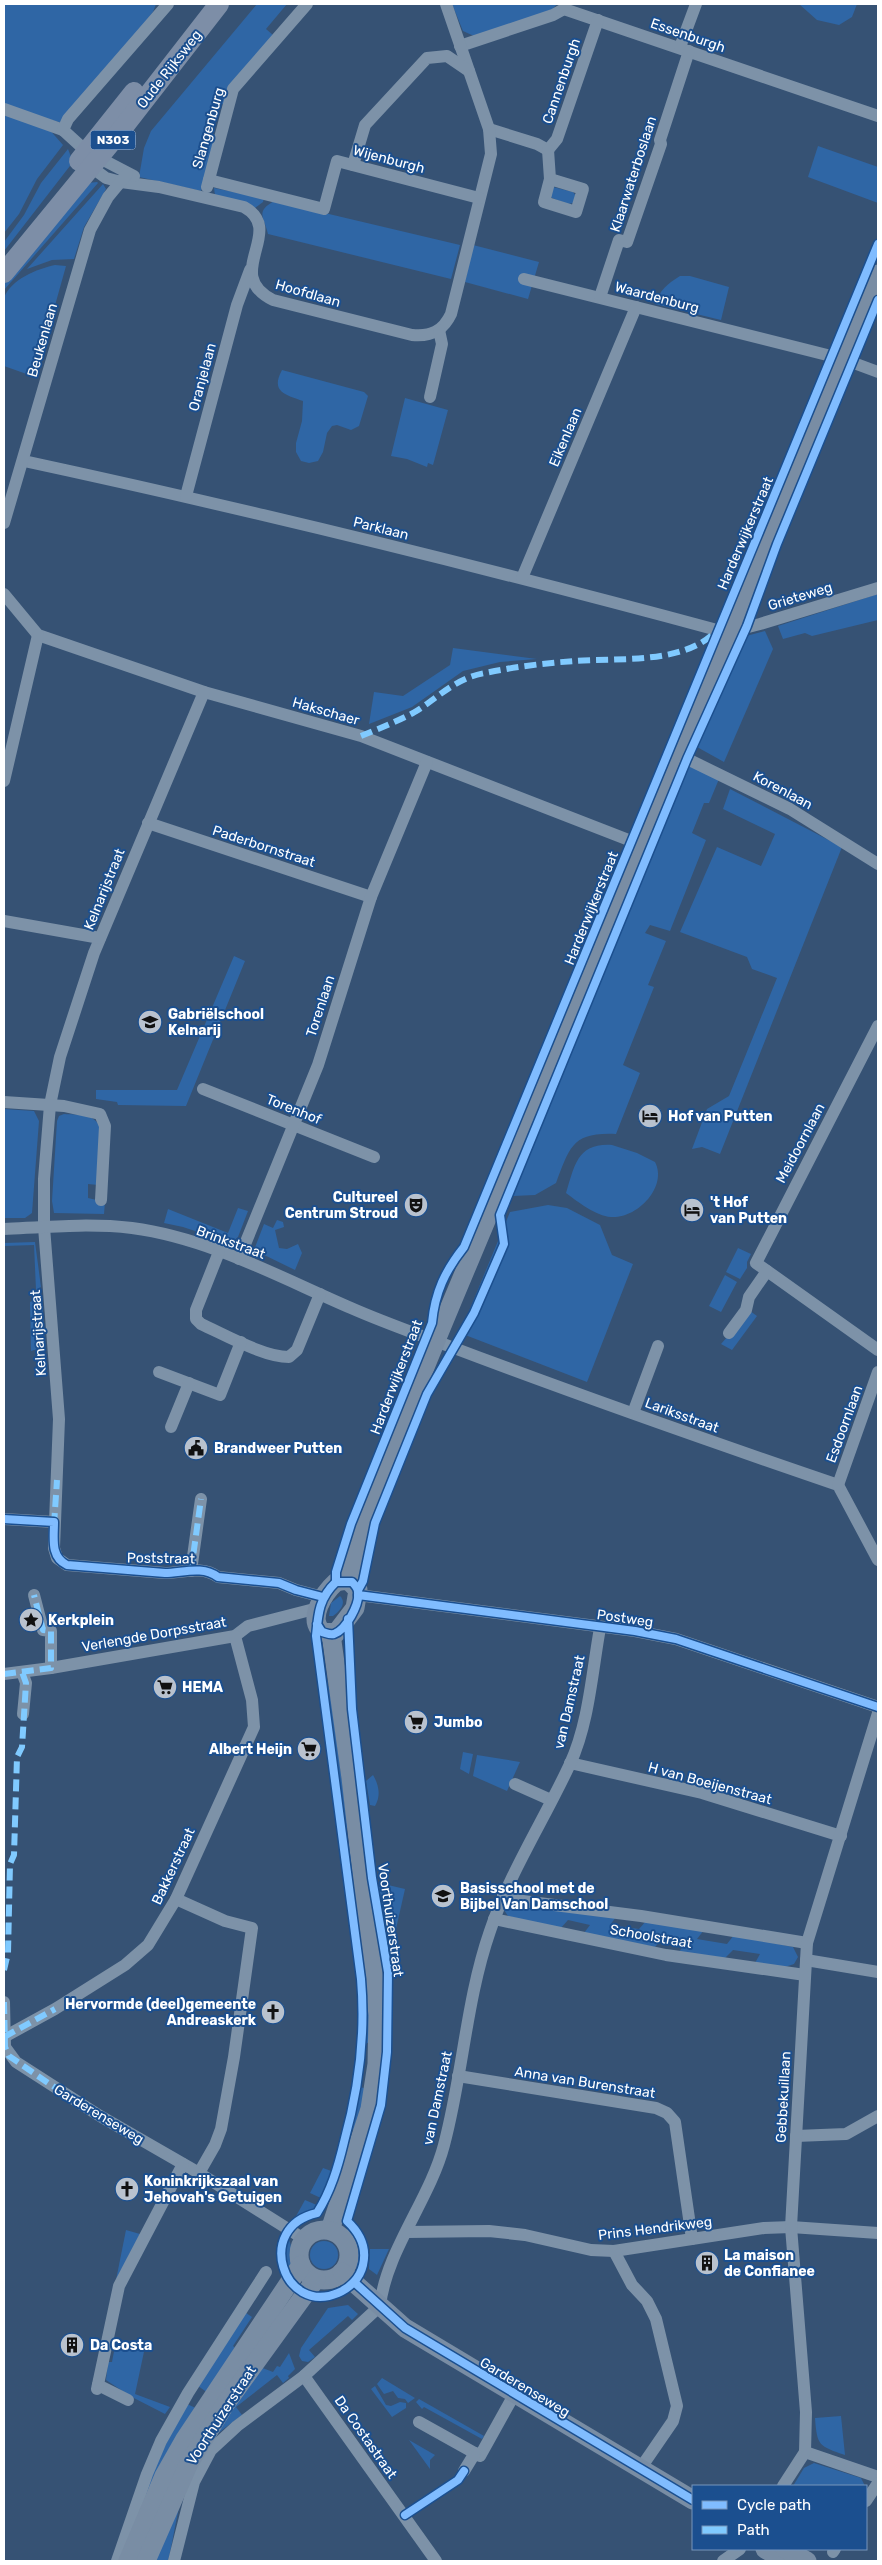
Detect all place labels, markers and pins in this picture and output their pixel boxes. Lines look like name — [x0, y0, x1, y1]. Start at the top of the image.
place label: Gabriëlschool Kelnarij — [168, 1006, 264, 1039]
school or university icon: Gabriëlschool Kelnarij — [137, 1009, 163, 1035]
hotel icon: Hof van Putten — [637, 1103, 663, 1129]
place label: Hof van Putten — [668, 1108, 773, 1125]
place label: Cultureel Centrum Stroud — [285, 1189, 398, 1222]
theatre icon: Cultureel Centrum Stroud — [403, 1192, 429, 1218]
place label: 't Hof van Putten — [710, 1194, 787, 1227]
hotel icon: 't Hof van Putten — [679, 1197, 705, 1223]
public building icon: Brandweer Putten — [183, 1435, 209, 1461]
place label: Brandweer Putten — [214, 1440, 342, 1457]
place icon: Kerkplein — [18, 1607, 44, 1633]
place label: Kerkplein — [48, 1612, 114, 1629]
supermarket icon: HEMA — [152, 1674, 178, 1700]
place label: HEMA — [182, 1679, 223, 1696]
supermarket icon: Jumbo — [403, 1709, 429, 1735]
place label: Jumbo — [434, 1714, 483, 1731]
supermarket icon: Albert Heijn — [296, 1736, 322, 1762]
place label: Albert Heijn — [209, 1741, 292, 1758]
place label: Basisschool met de Bijbel Van Damschool — [460, 1880, 608, 1913]
school or university icon: Basisschool met de Bijbel Van Damschool — [430, 1883, 456, 1909]
place label: Hervormde (deel)gemeente Andreaskerk — [65, 1996, 257, 2029]
church icon: Hervormde (deel)gemeente Andreaskerk — [260, 1999, 286, 2025]
place label: Koninkrijkszaal van Jehovah's Getuigen — [144, 2173, 282, 2206]
church icon: Koninkrijkszaal van Jehovah's Getuigen — [114, 2176, 140, 2202]
place label: La maison de Confianee — [724, 2247, 815, 2280]
building icon: La maison de Confianee — [694, 2250, 720, 2276]
building icon: Da Costa — [59, 2332, 85, 2358]
place label: Da Costa — [90, 2337, 152, 2354]

